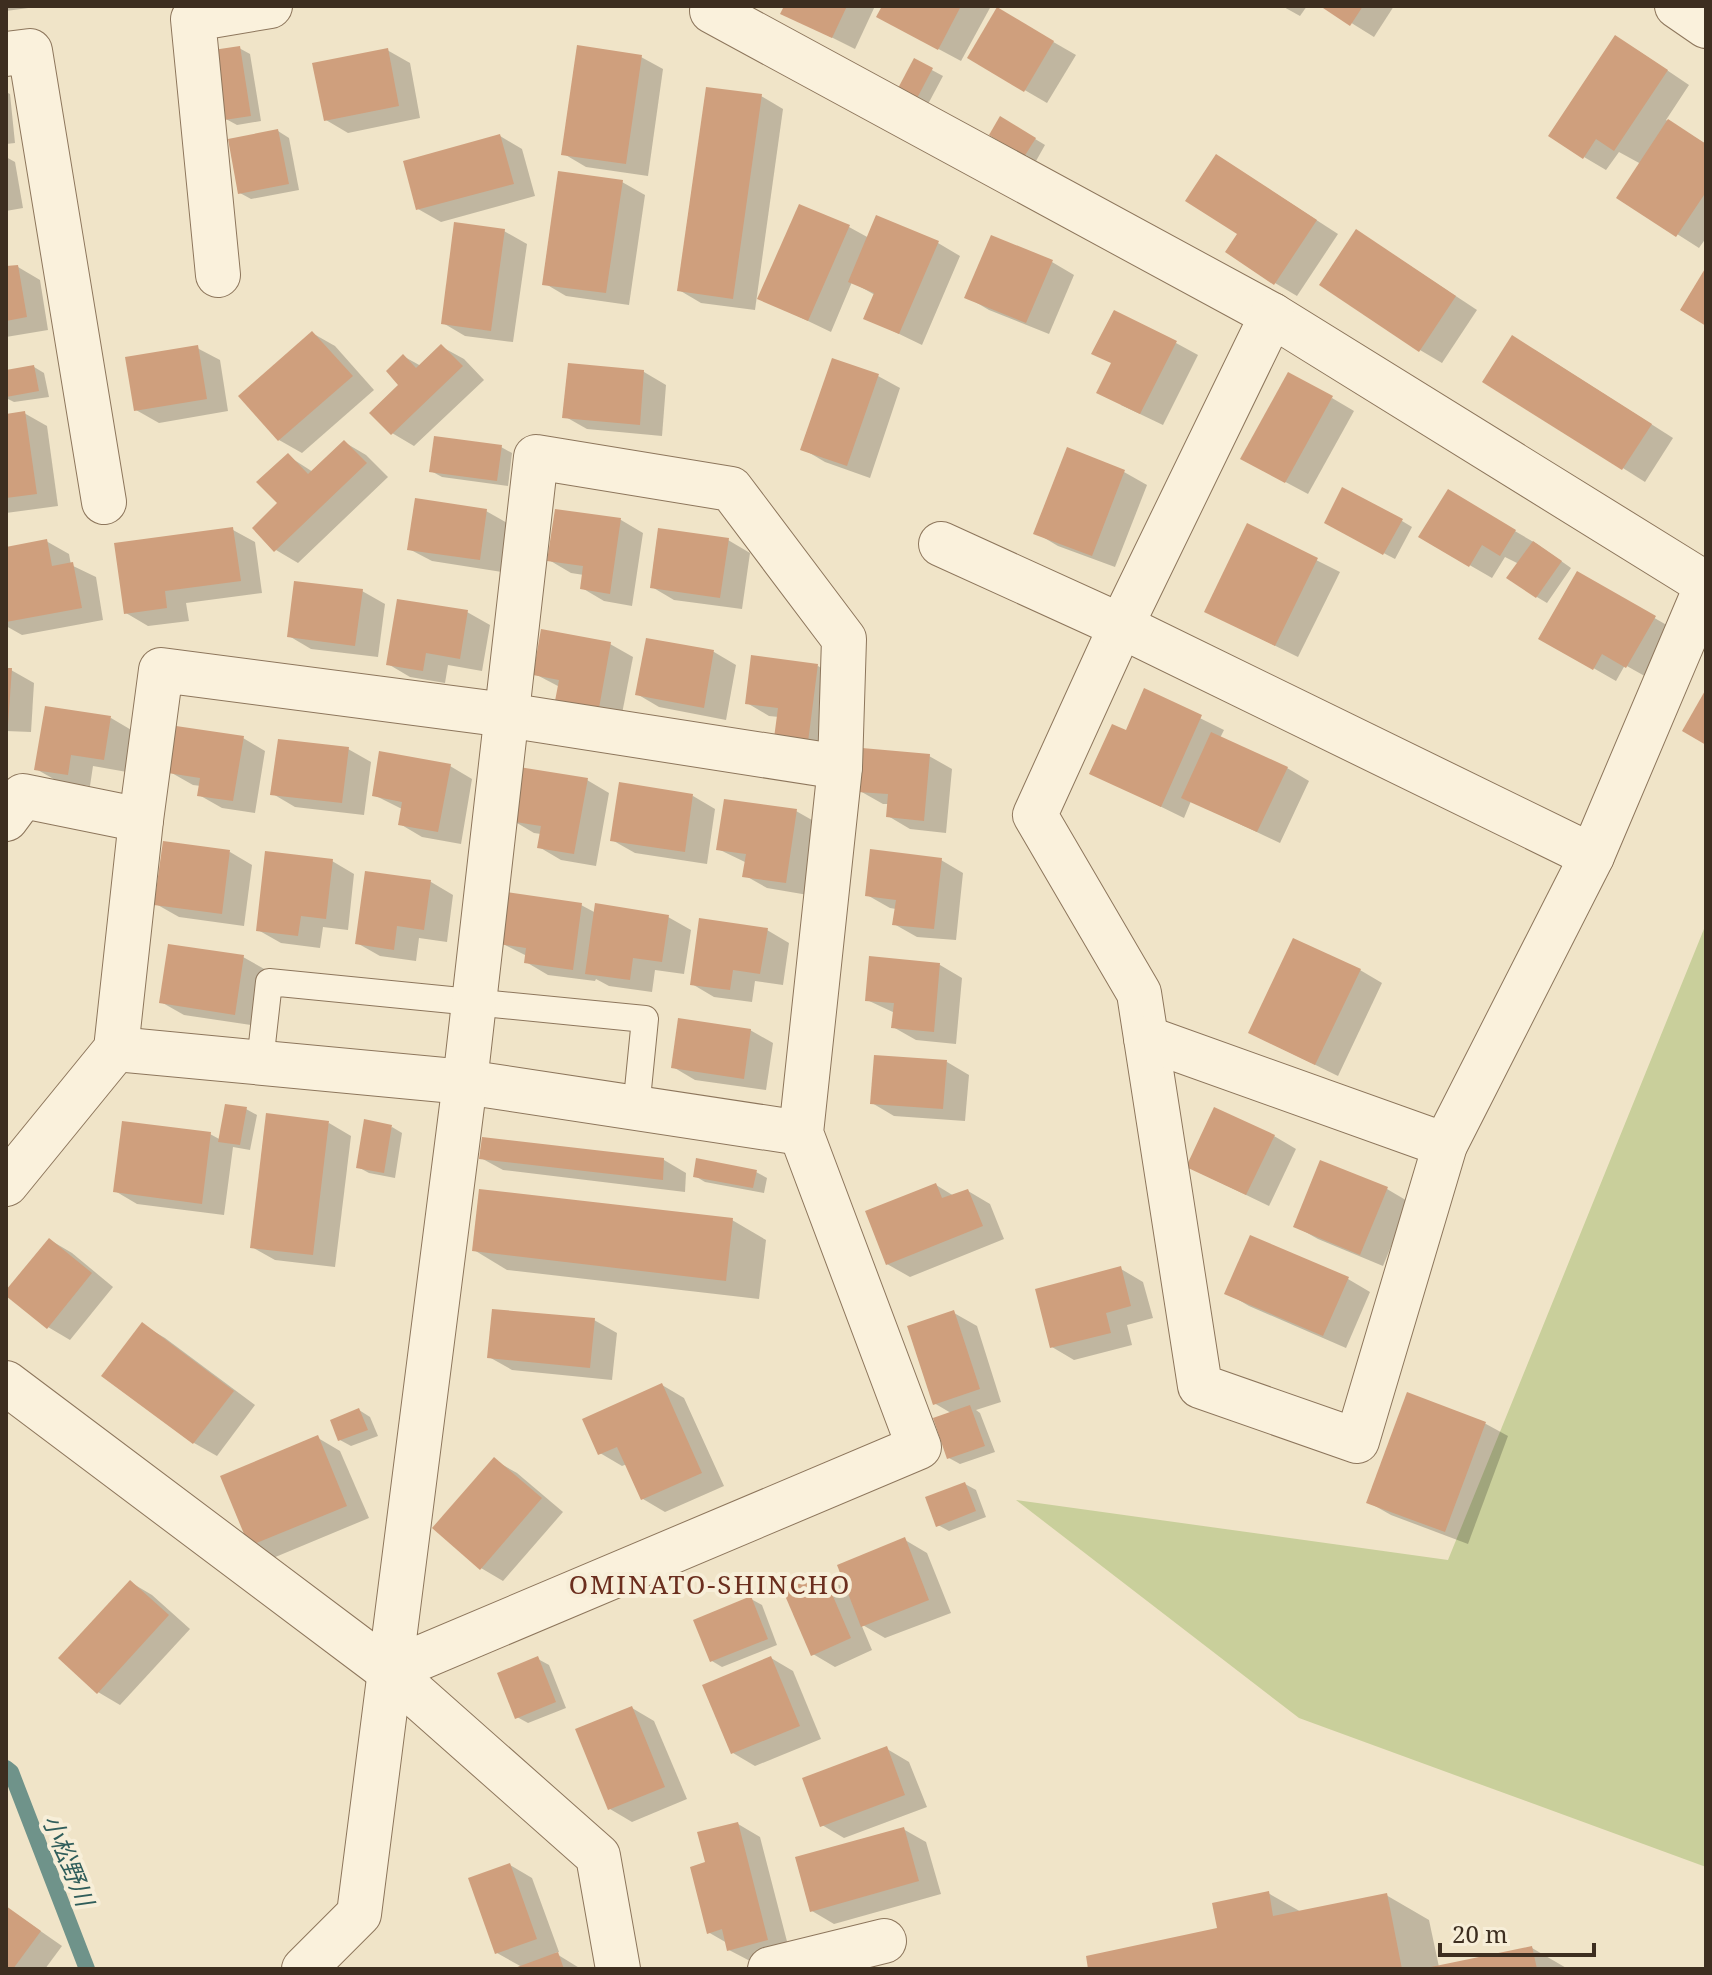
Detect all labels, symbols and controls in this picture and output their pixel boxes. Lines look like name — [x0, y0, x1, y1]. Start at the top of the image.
district label: OMINATO-SHINCHO — [569, 1566, 851, 1602]
water label: 小松野川 — [36, 1809, 103, 1913]
scale bar — [1440, 1907, 1594, 1957]
text: 20 m — [1452, 1917, 1508, 1950]

